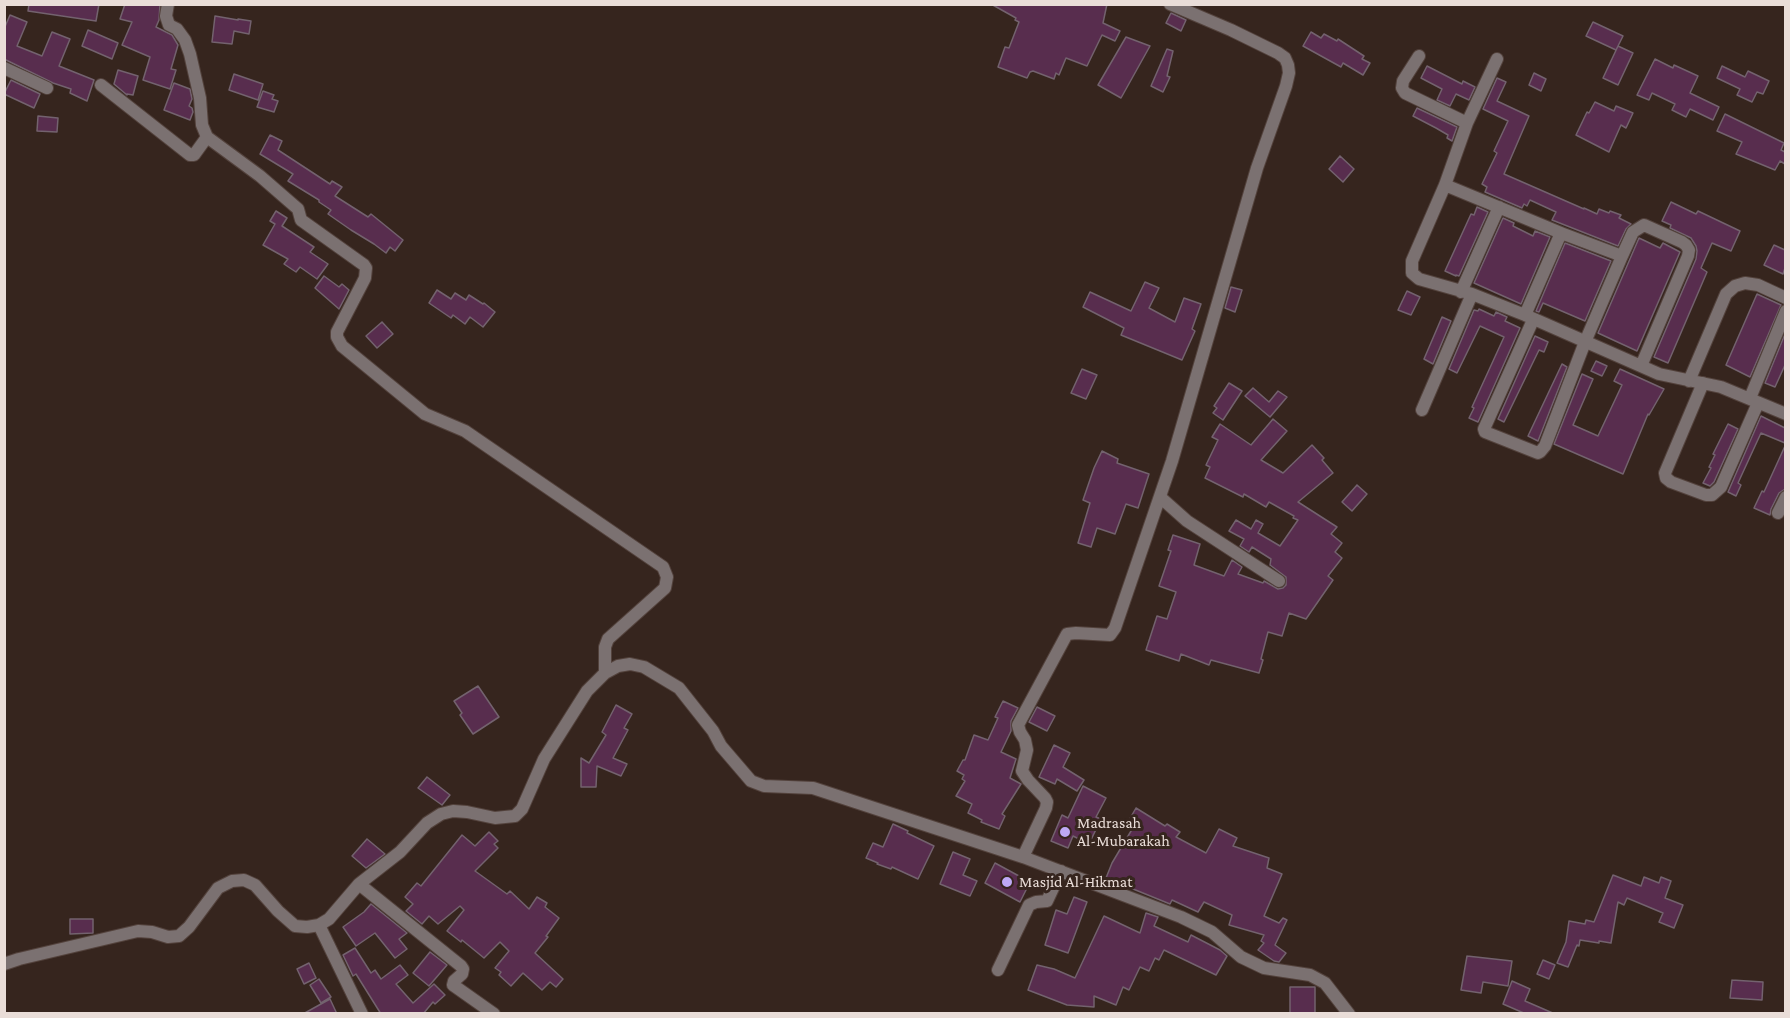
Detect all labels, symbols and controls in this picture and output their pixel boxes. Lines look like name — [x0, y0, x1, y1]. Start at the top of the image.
place label: Madrasah Al-Mubarakah — [1077, 813, 1170, 851]
marker: Madrasah Al-Mubarakah — [1058, 825, 1072, 839]
place label: Masjid Al-Hikmat — [1019, 872, 1133, 892]
marker: Masjid Al-Hikmat — [1000, 875, 1014, 889]

